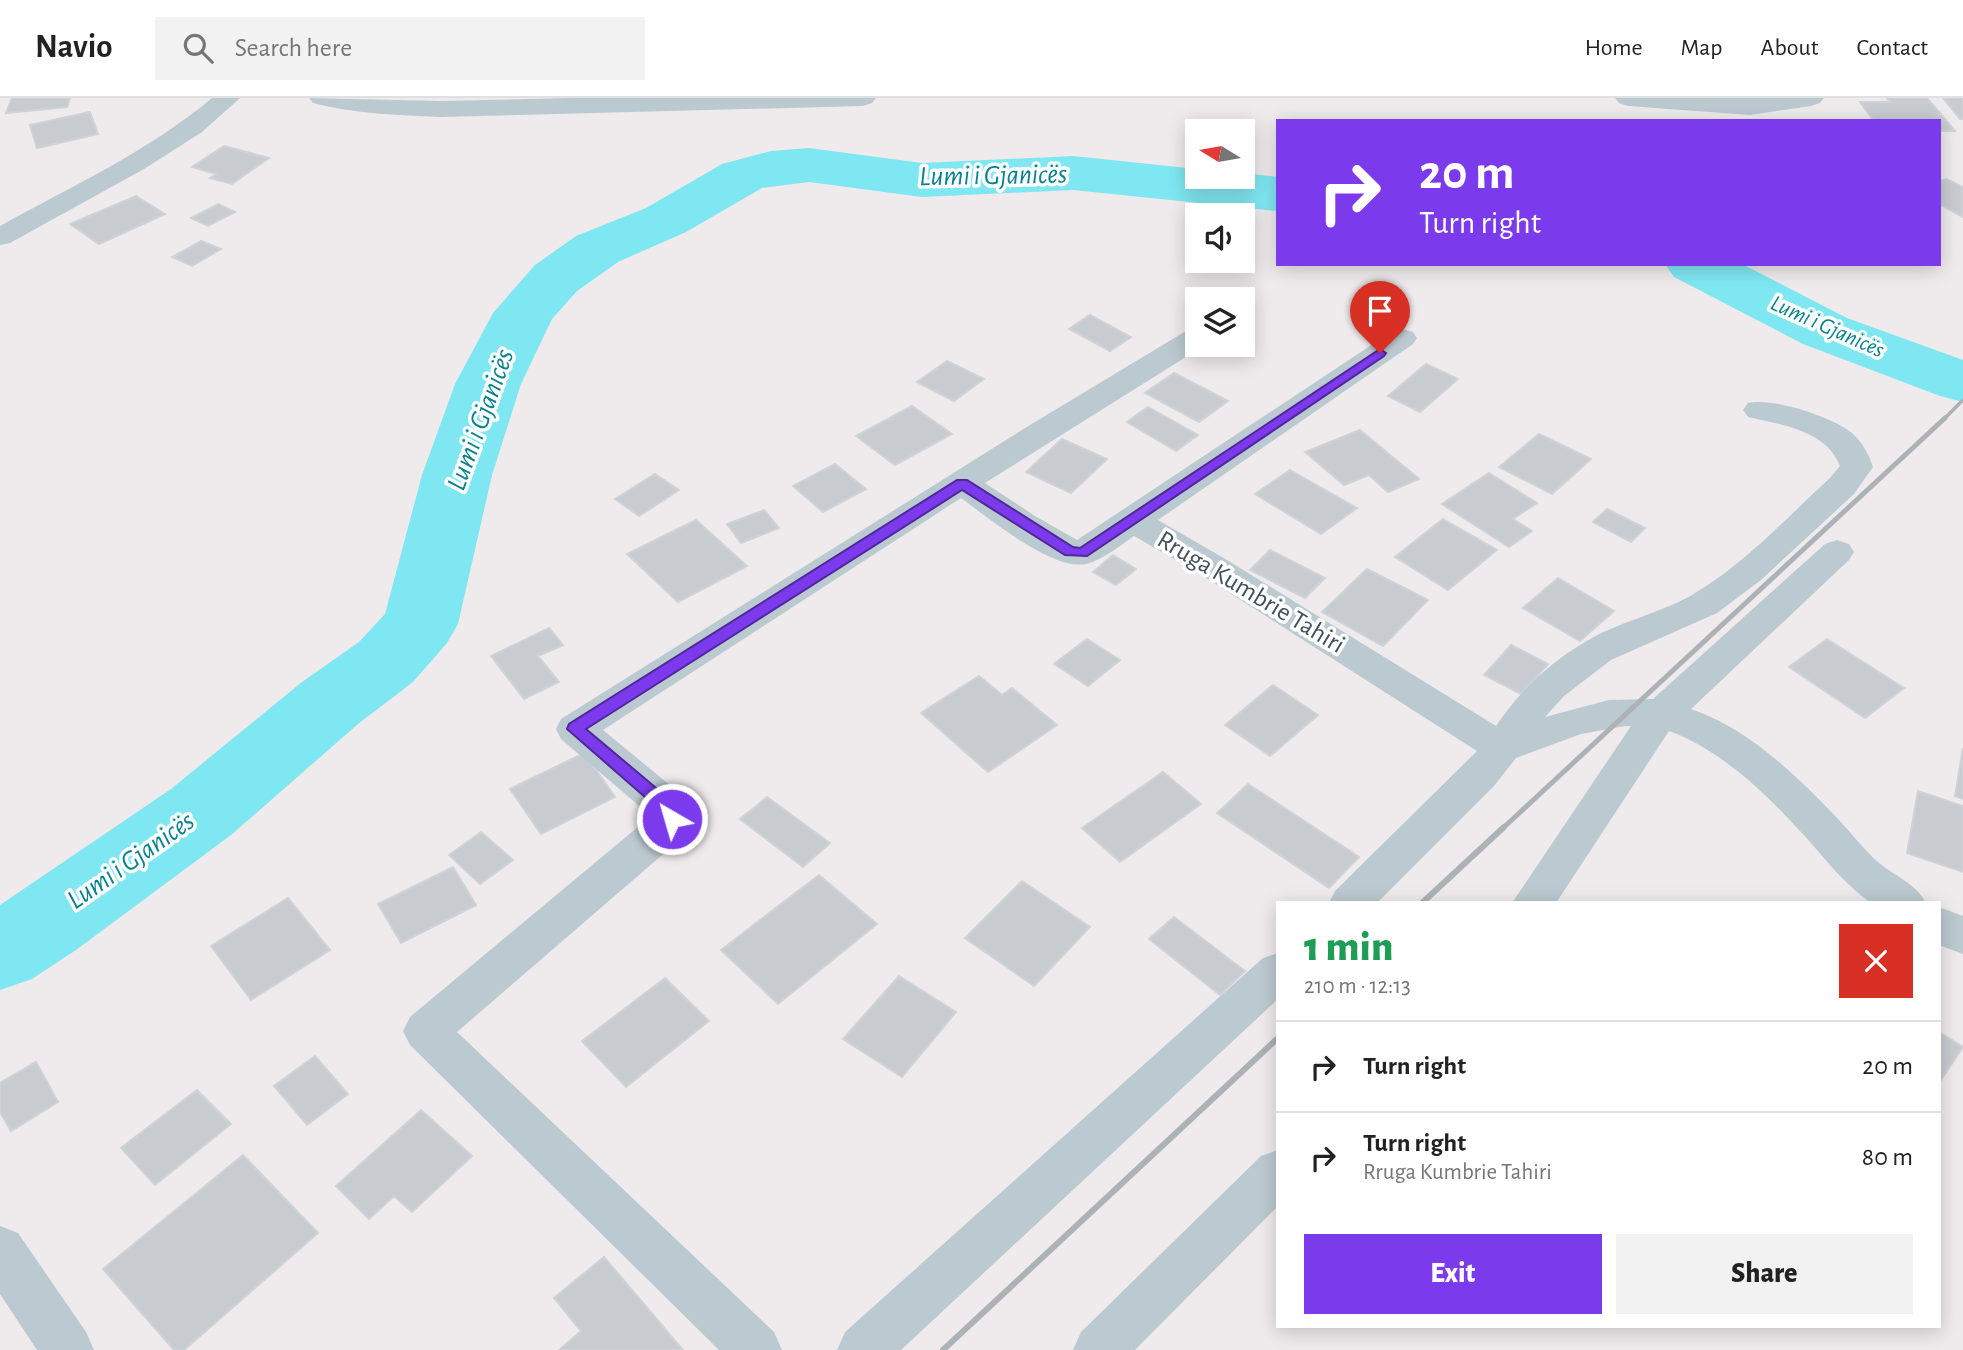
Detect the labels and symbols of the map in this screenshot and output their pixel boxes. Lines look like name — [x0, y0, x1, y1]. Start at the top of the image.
north arrow — [1185, 119, 1255, 189]
water label: Lumi i Gjanicës — [919, 161, 1067, 191]
pin — [1350, 281, 1410, 353]
water label: Lumi i Gjanicës — [1767, 292, 1887, 362]
water label: Lumi i Gjanicës — [443, 346, 519, 494]
street label: Rruga Kumbrie Tahiri — [1153, 526, 1349, 658]
position arrow — [635, 782, 709, 856]
water label: Lumi i Gjanicës — [62, 807, 200, 915]

